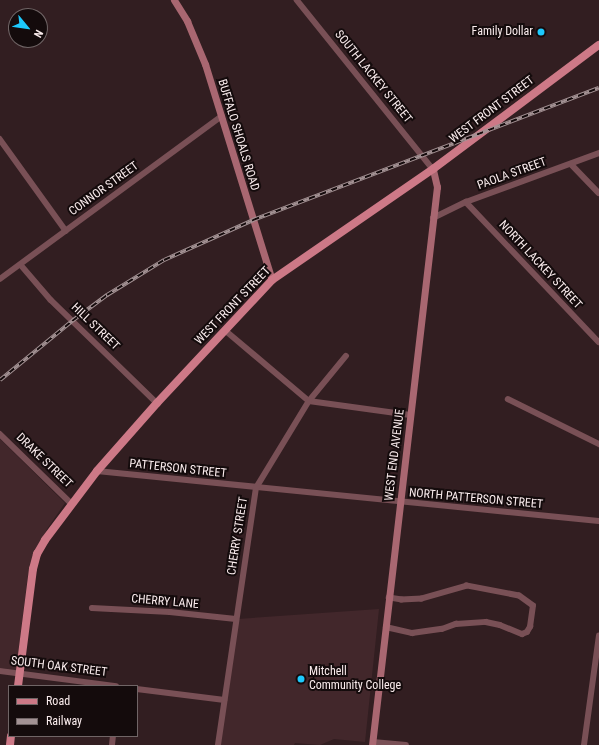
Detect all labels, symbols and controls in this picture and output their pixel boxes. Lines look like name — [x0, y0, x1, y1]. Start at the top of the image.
north arrow — [8, 8, 48, 48]
place label: Family Dollar — [472, 25, 533, 39]
text: N — [31, 27, 45, 40]
marker: Family Dollar — [536, 27, 546, 37]
street label: SOUTH LACKEY STREET — [331, 28, 415, 126]
street label: WEST FRONT STREET — [447, 73, 537, 147]
street label: BUFFALO SHOALS ROAD — [214, 78, 262, 192]
street label: PAOLA STREET — [475, 155, 549, 193]
street label: CONNOR STREET — [66, 159, 142, 219]
street label: NORTH LACKEY STREET — [495, 218, 585, 312]
street label: WEST FRONT STREET — [192, 264, 274, 348]
street label: HILL STREET — [68, 300, 122, 354]
street label: WEST END AVENUE — [382, 408, 408, 502]
street label: DRAKE STREET — [13, 431, 75, 491]
street label: PATTERSON STREET — [129, 457, 227, 481]
street label: NORTH PATTERSON STREET — [408, 486, 544, 512]
street label: CHERRY STREET — [225, 496, 251, 576]
street label: CHERRY LANE — [131, 592, 199, 612]
street label: SOUTH OAK STREET — [10, 654, 108, 680]
place label: Mitchell Community College — [309, 665, 401, 693]
marker: Mitchell Community College — [296, 674, 306, 684]
legend — [8, 685, 138, 737]
text: Road — [46, 694, 70, 708]
text: Railway — [46, 714, 82, 728]

